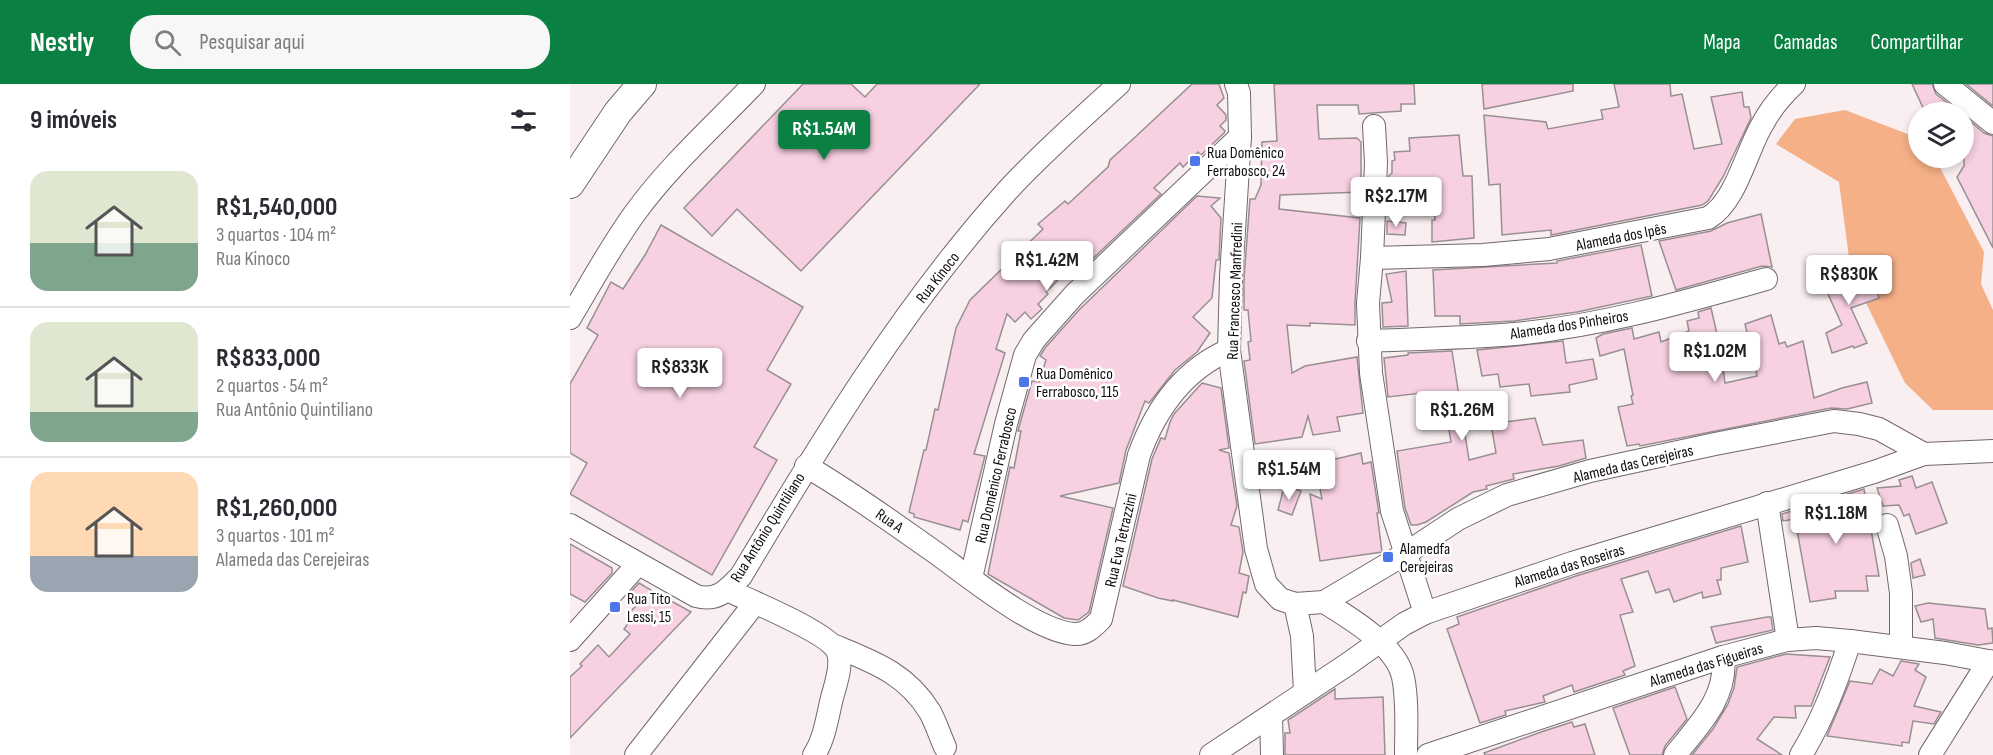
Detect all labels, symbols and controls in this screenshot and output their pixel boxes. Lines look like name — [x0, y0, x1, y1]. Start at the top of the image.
search box — [130, 15, 550, 69]
text: Nestly — [30, 26, 94, 59]
icon: search — [151, 26, 184, 59]
text: Pesquisar aqui — [199, 29, 305, 56]
text: Mapa — [1703, 30, 1741, 55]
text: Camadas — [1774, 30, 1837, 55]
text: Compartilhar — [1870, 30, 1963, 55]
map controls — [1908, 102, 1974, 168]
button: layers — [1908, 102, 1974, 168]
icon: filters — [507, 104, 540, 137]
text: 9 imóveis — [30, 105, 117, 136]
pin: R$1.54M — [769, 110, 879, 161]
text: R$1.54M — [792, 117, 856, 141]
place label: Rua Domênico Ferrabosco, 24 — [1207, 144, 1285, 181]
marker: Rua Domênico Ferrabosco, 24 — [1188, 154, 1202, 168]
pin: R$2.17M — [1341, 177, 1451, 228]
text: R$2.17M — [1365, 184, 1427, 208]
text: R$1,540,000 — [216, 192, 337, 223]
icon: home — [78, 195, 150, 267]
street label: Alameda dos Ipês — [1573, 219, 1668, 256]
street label: Rua Francesco Manfredini — [1224, 222, 1247, 360]
text: 3 quartos · 104 m² — [216, 223, 336, 247]
pin: R$1.42M — [992, 241, 1102, 292]
text: Rua Kinoco — [216, 247, 290, 271]
text: R$1.42M — [1015, 248, 1079, 272]
street label: Rua Kinoco — [912, 249, 964, 307]
pin: R$830K — [1800, 255, 1898, 306]
text: R$830K — [1820, 262, 1878, 286]
street label: Alameda dos Pinheiros — [1508, 307, 1630, 344]
pin: R$1.02M — [1660, 332, 1770, 383]
text: R$1.02M — [1683, 339, 1747, 363]
text: R$833,000 — [216, 343, 320, 374]
icon: home — [78, 346, 150, 418]
pin: R$833K — [631, 348, 729, 399]
text: R$833K — [651, 355, 709, 379]
place label: Rua Domênico Ferrabosco, 115 — [1036, 365, 1119, 402]
text: 2 quartos · 54 m² — [216, 374, 328, 398]
marker: Rua Domênico Ferrabosco, 115 — [1017, 375, 1031, 389]
pin: R$1.26M — [1407, 391, 1517, 442]
text: Rua Antônio Quintiliano — [216, 398, 373, 422]
text: R$1.26M — [1430, 398, 1494, 422]
street label: Rua Domênico Ferrabosco — [972, 406, 1021, 545]
street label: Alameda das Cerejeiras — [1570, 441, 1696, 488]
pin: R$1.54M — [1234, 450, 1344, 501]
text: R$1.54M — [1257, 457, 1321, 481]
street label: Rua Antônio Quintiliano — [727, 469, 810, 586]
street label: Rua Eva Tetrazzini — [1101, 492, 1141, 589]
text: R$1,260,000 — [216, 493, 337, 524]
pin: R$1.18M — [1781, 494, 1891, 545]
icon: home — [78, 496, 150, 568]
text: R$1.18M — [1804, 501, 1868, 525]
street label: Rua A — [872, 505, 907, 538]
text: 3 quartos · 101 m² — [216, 524, 335, 548]
place label: Alamedfa Cerejeiras — [1399, 540, 1454, 577]
street label: Alameda das Roseiras — [1511, 541, 1627, 593]
text: Alameda das Cerejeiras — [216, 548, 369, 572]
marker: Alamedfa Cerejeiras — [1381, 550, 1395, 564]
place label: Rua Tito Lessi, 15 — [627, 590, 671, 627]
marker: Rua Tito Lessi, 15 — [608, 600, 622, 614]
street label: Alameda das Figueiras — [1647, 639, 1766, 692]

